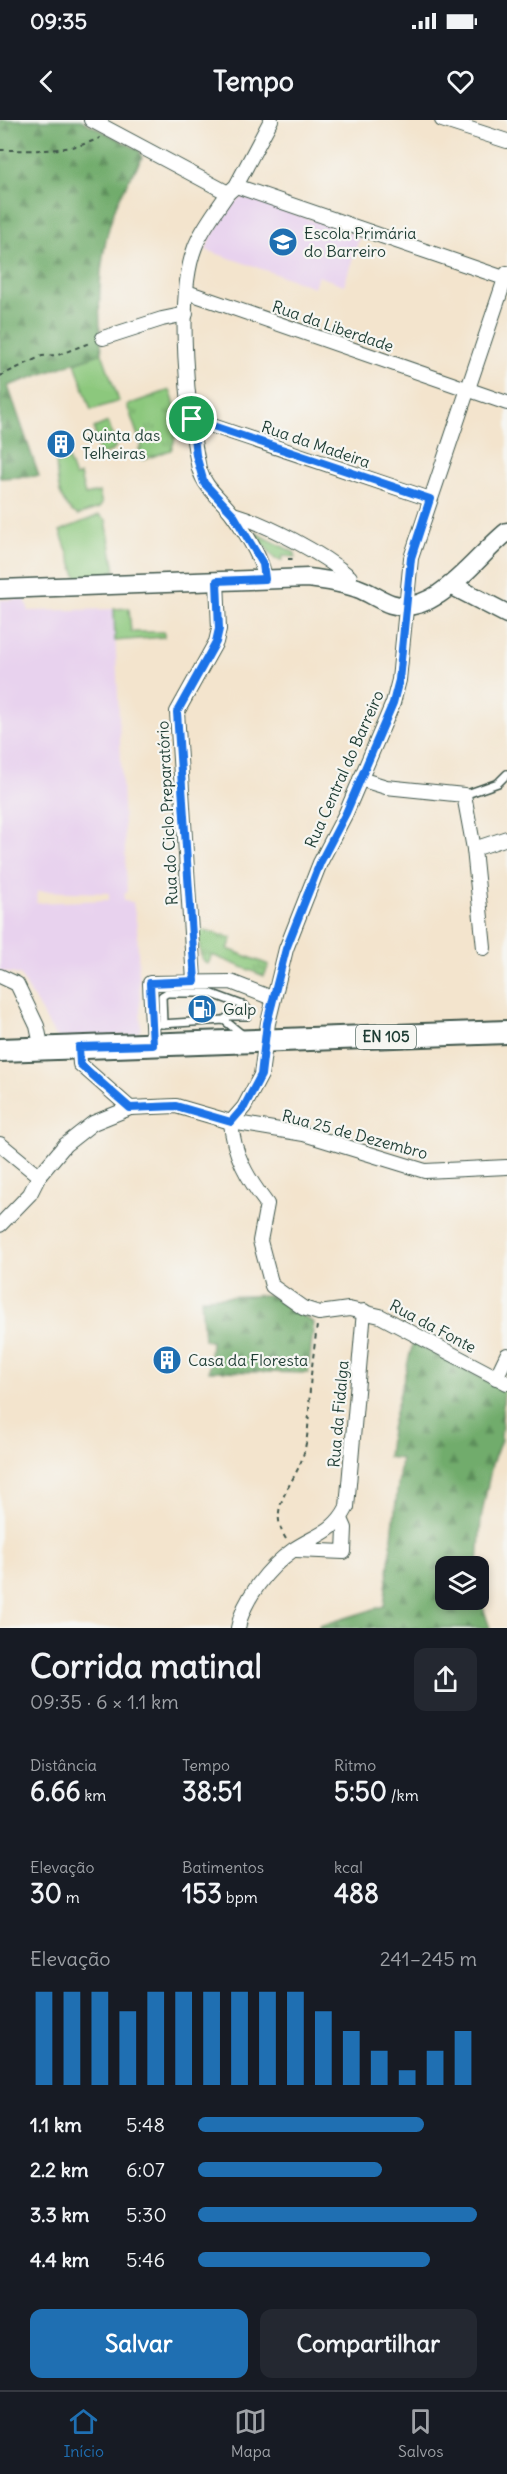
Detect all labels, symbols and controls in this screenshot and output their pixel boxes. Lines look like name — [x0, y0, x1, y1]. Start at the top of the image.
text: 09:35 — [30, 7, 87, 35]
text: Tempo — [213, 64, 294, 98]
icon: back — [30, 65, 63, 98]
icon: heart — [444, 65, 477, 98]
place label: Escola Primária do Barreiro — [304, 223, 416, 261]
school or university icon: Escola Primária do Barreiro — [267, 226, 299, 258]
street label: Rua da Liberdade — [270, 296, 396, 356]
pin — [166, 393, 217, 444]
icon: arrive — [175, 402, 208, 435]
street label: Rua da Madeira — [259, 416, 373, 472]
place label: Quinta das Telheiras — [82, 425, 160, 463]
building icon: Quinta das Telheiras — [45, 428, 77, 460]
street label: Rua Central do Barreiro — [300, 687, 388, 851]
street label: Rua do Ciclo Preparatório — [152, 720, 182, 906]
fuel station icon: Galp — [186, 993, 218, 1025]
place label: Galp — [223, 999, 256, 1019]
road number: EN 105 — [356, 1025, 416, 1049]
street label: Rua 25 de Dezembro — [280, 1105, 430, 1163]
street label: Rua da Fonte — [386, 1295, 480, 1357]
building icon: Casa da Floresta — [151, 1344, 183, 1376]
place label: Casa da Floresta — [188, 1350, 308, 1370]
street label: Rua da Fidalga — [323, 1360, 353, 1468]
map controls — [435, 1556, 489, 1610]
button: layers — [435, 1556, 489, 1610]
text: Corrida matinal — [30, 1645, 262, 1687]
button: share — [414, 1648, 477, 1711]
text: 09:35 · 6 × 1.1 km — [30, 1689, 179, 1714]
text: Distância — [30, 1755, 97, 1775]
text: Tempo — [182, 1755, 230, 1775]
text: Ritmo — [334, 1755, 376, 1775]
text: 6.66 — [30, 1775, 80, 1808]
text: 38:51 — [182, 1775, 243, 1808]
text: 5:50 — [334, 1775, 387, 1808]
text: km — [80, 1785, 106, 1805]
text: /km — [387, 1785, 419, 1805]
text: Elevação — [30, 1857, 94, 1877]
text: Batimentos — [182, 1857, 264, 1877]
text: kcal — [334, 1857, 363, 1877]
text: 30 — [30, 1877, 62, 1910]
text: 153 — [182, 1877, 222, 1910]
text: 488 — [334, 1877, 379, 1910]
text: m — [62, 1887, 80, 1907]
text: bpm — [222, 1887, 258, 1907]
text: Elevação — [30, 1946, 111, 1971]
text: 241–245 m — [380, 1946, 477, 1971]
text: 1.1 km — [30, 2112, 82, 2137]
text: 5:48 — [126, 2112, 165, 2137]
text: 2.2 km — [30, 2157, 89, 2182]
text: 6:07 — [126, 2157, 165, 2182]
text: 3.3 km — [30, 2202, 89, 2227]
text: 5:30 — [126, 2202, 167, 2227]
text: 4.4 km — [30, 2247, 89, 2272]
text: 5:46 — [126, 2247, 165, 2272]
button: Salvar — [30, 2309, 248, 2378]
button: Compartilhar — [260, 2309, 477, 2378]
tab: Início — [63, 2405, 104, 2461]
tab: Mapa — [231, 2405, 271, 2461]
tab: Salvos — [398, 2405, 444, 2461]

